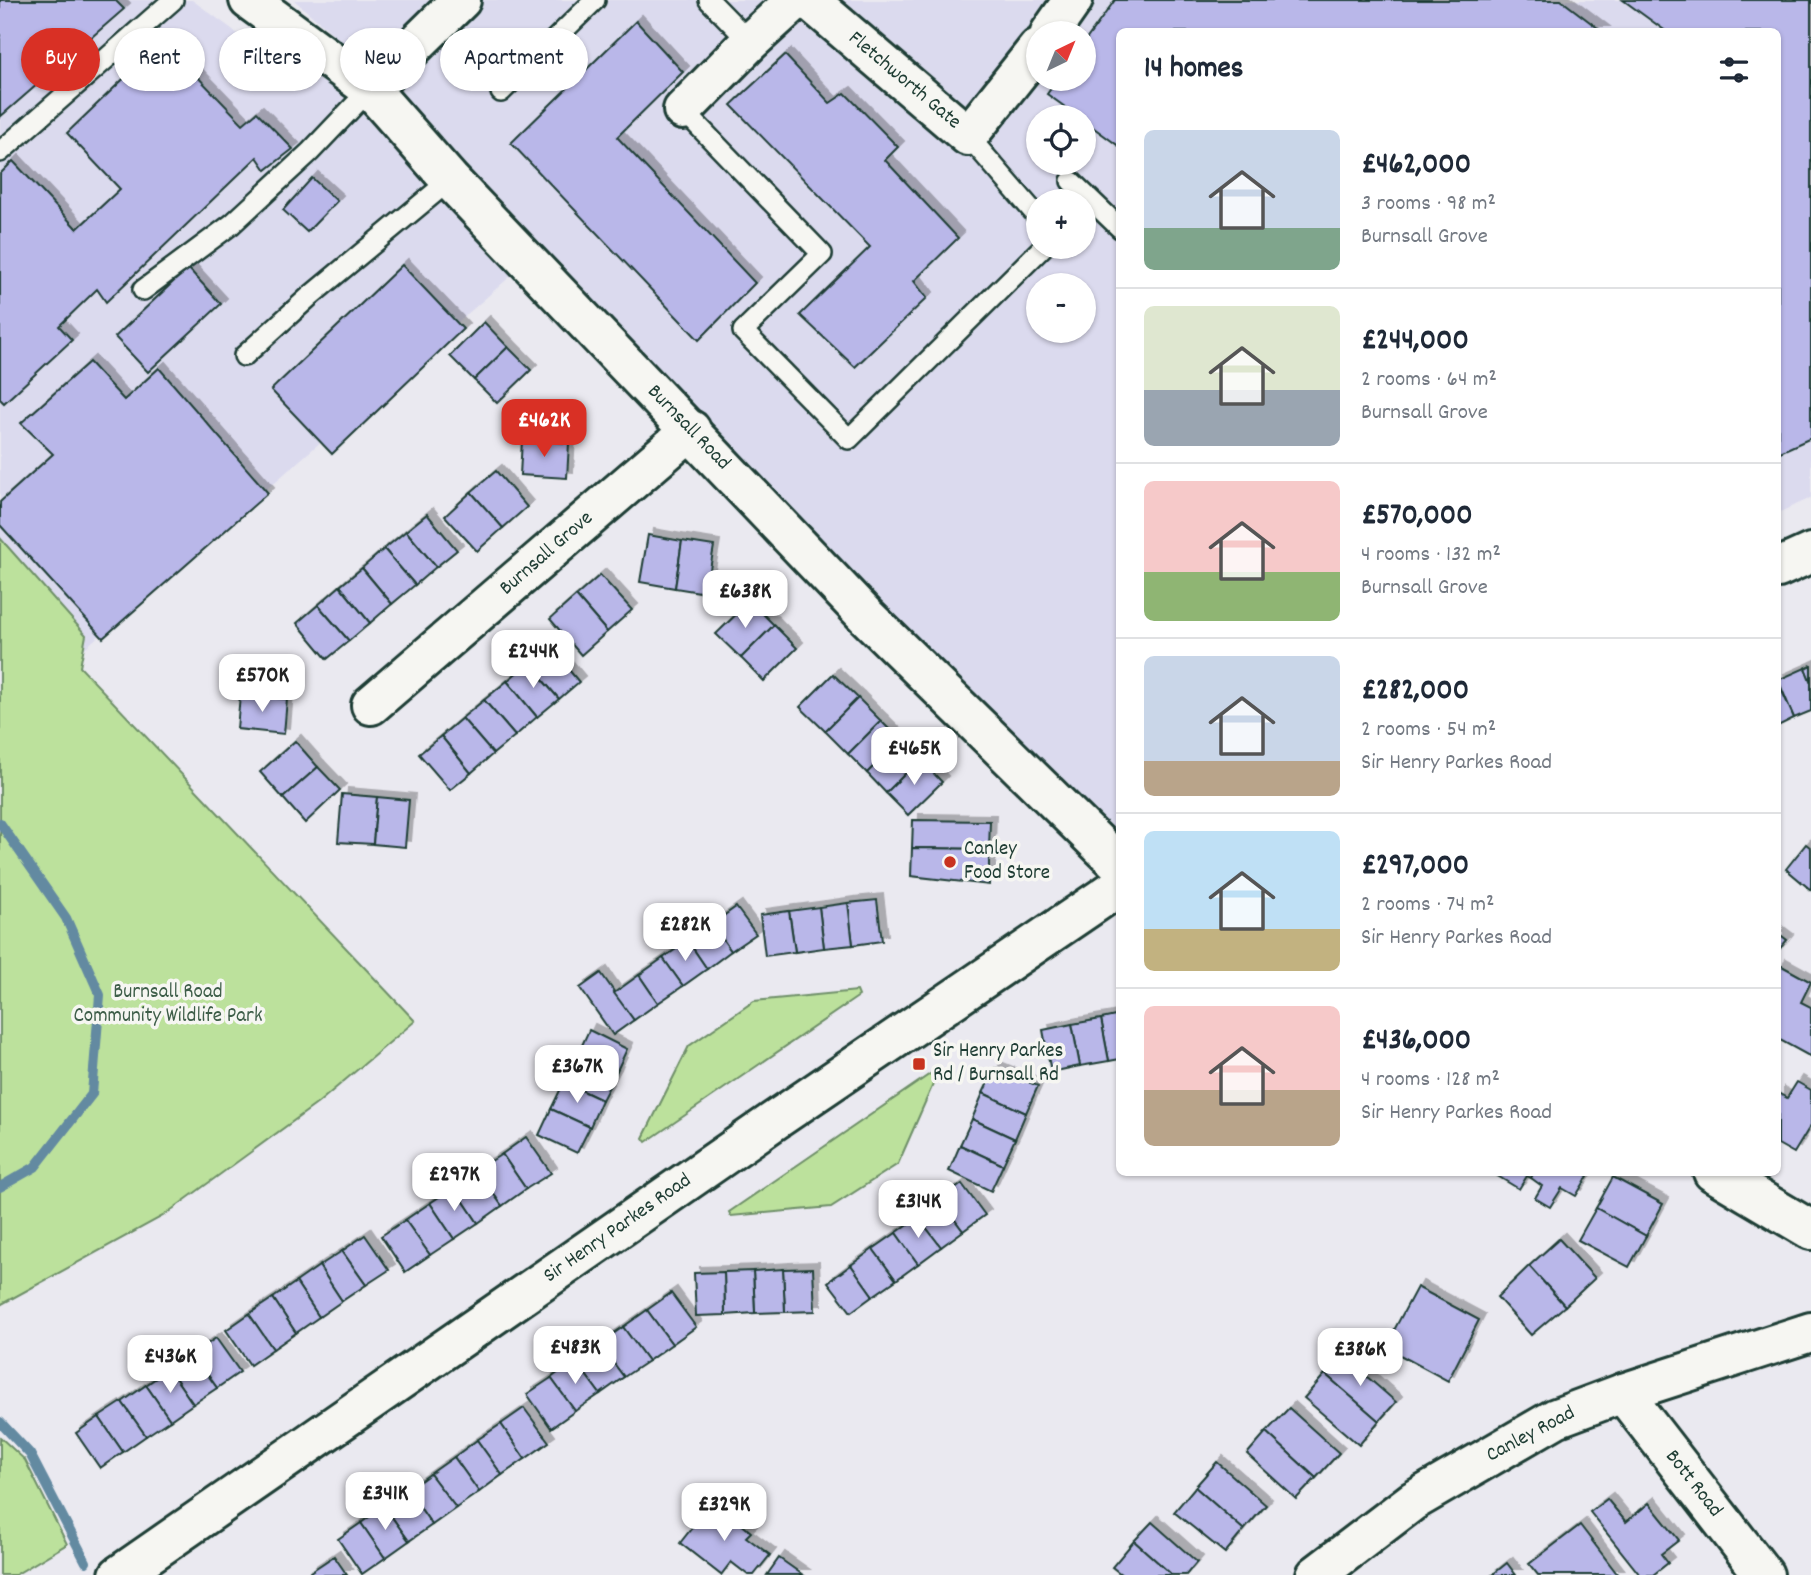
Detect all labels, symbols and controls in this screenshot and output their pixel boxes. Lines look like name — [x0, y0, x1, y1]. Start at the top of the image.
north arrow — [1026, 21, 1096, 91]
map controls — [1026, 21, 1096, 343]
street label: Fletchworth Gate — [841, 25, 967, 137]
chip: Buy — [21, 28, 100, 91]
chip: Rent — [114, 28, 205, 91]
chip: Filters — [219, 28, 326, 91]
chip: New — [340, 28, 426, 91]
chip: Apartment — [440, 28, 588, 91]
text: 14 homes — [1144, 49, 1243, 92]
icon: filters — [1715, 51, 1753, 89]
button: locate — [1026, 105, 1096, 175]
text: £462,000 — [1361, 145, 1471, 188]
icon: home — [1200, 158, 1284, 242]
text: 3 rooms · 98 m² — [1361, 188, 1496, 221]
button: + — [1026, 189, 1096, 259]
text: Burnsall Grove — [1361, 221, 1488, 254]
button: − — [1026, 273, 1096, 343]
text: £244,000 — [1361, 321, 1469, 364]
icon: home — [1200, 334, 1284, 418]
text: 2 rooms · 64 m² — [1361, 364, 1497, 397]
street label: Burnsall Road — [639, 378, 737, 478]
text: Burnsall Grove — [1361, 397, 1488, 430]
pin: £462K — [495, 400, 593, 459]
text: £462K — [518, 405, 571, 438]
text: £570,000 — [1361, 496, 1472, 539]
street label: Burnsall Grove — [493, 505, 601, 603]
icon: home — [1200, 509, 1284, 593]
text: 4 rooms · 132 m² — [1361, 539, 1501, 572]
pin: £638K — [696, 570, 794, 630]
text: Burnsall Grove — [1361, 572, 1488, 605]
text: £638K — [719, 576, 771, 609]
pin: £244K — [484, 630, 582, 690]
text: £244K — [507, 636, 559, 669]
pin: £570K — [213, 654, 311, 714]
text: £570K — [235, 660, 289, 693]
text: £282,000 — [1361, 671, 1469, 714]
icon: home — [1200, 684, 1284, 768]
text: 2 rooms · 54 m² — [1361, 714, 1496, 747]
pin: £465K — [865, 728, 963, 787]
text: £465K — [887, 733, 941, 766]
text: Sir Henry Parkes Road — [1361, 747, 1552, 780]
place label: Canley Food Store — [964, 835, 1050, 889]
text: £297,000 — [1361, 846, 1469, 889]
marker: Canley Food Store — [942, 854, 958, 870]
icon: home — [1200, 859, 1284, 943]
text: 2 rooms · 74 m² — [1361, 889, 1494, 922]
pin: £282K — [636, 904, 734, 963]
text: £282K — [659, 909, 711, 942]
text: Sir Henry Parkes Road — [1361, 922, 1552, 955]
park label: Burnsall Road Community Wildlife Park — [73, 978, 263, 1032]
text: £436,000 — [1361, 1021, 1471, 1064]
icon: home — [1200, 1034, 1284, 1118]
place label: Sir Henry Parkes Rd / Burnsall Rd — [933, 1037, 1063, 1091]
pin: £367K — [528, 1046, 626, 1105]
text: £367K — [551, 1051, 603, 1084]
marker: Sir Henry Parkes Rd / Burnsall Rd — [911, 1056, 927, 1072]
text: 4 rooms · 128 m² — [1361, 1064, 1500, 1097]
text: Sir Henry Parkes Road — [1361, 1097, 1552, 1130]
pin: £297K — [405, 1154, 503, 1213]
text: £297K — [428, 1159, 480, 1192]
street label: Sir Henry Parkes Road — [538, 1167, 698, 1291]
pin: £314K — [869, 1180, 967, 1240]
text: £314K — [895, 1186, 941, 1219]
pin: £483K — [526, 1326, 624, 1386]
pin: £386K — [1311, 1328, 1409, 1388]
text: £483K — [549, 1332, 601, 1365]
text: £386K — [1334, 1334, 1386, 1367]
pin: £436K — [121, 1336, 219, 1395]
text: £436K — [143, 1341, 197, 1374]
street label: Canley Road — [1481, 1399, 1581, 1471]
street label: Bott Road — [1657, 1444, 1729, 1524]
pin: £341K — [336, 1472, 434, 1532]
text: £341K — [362, 1478, 408, 1511]
pin: £329K — [675, 1484, 773, 1543]
text: £329K — [698, 1489, 750, 1522]

